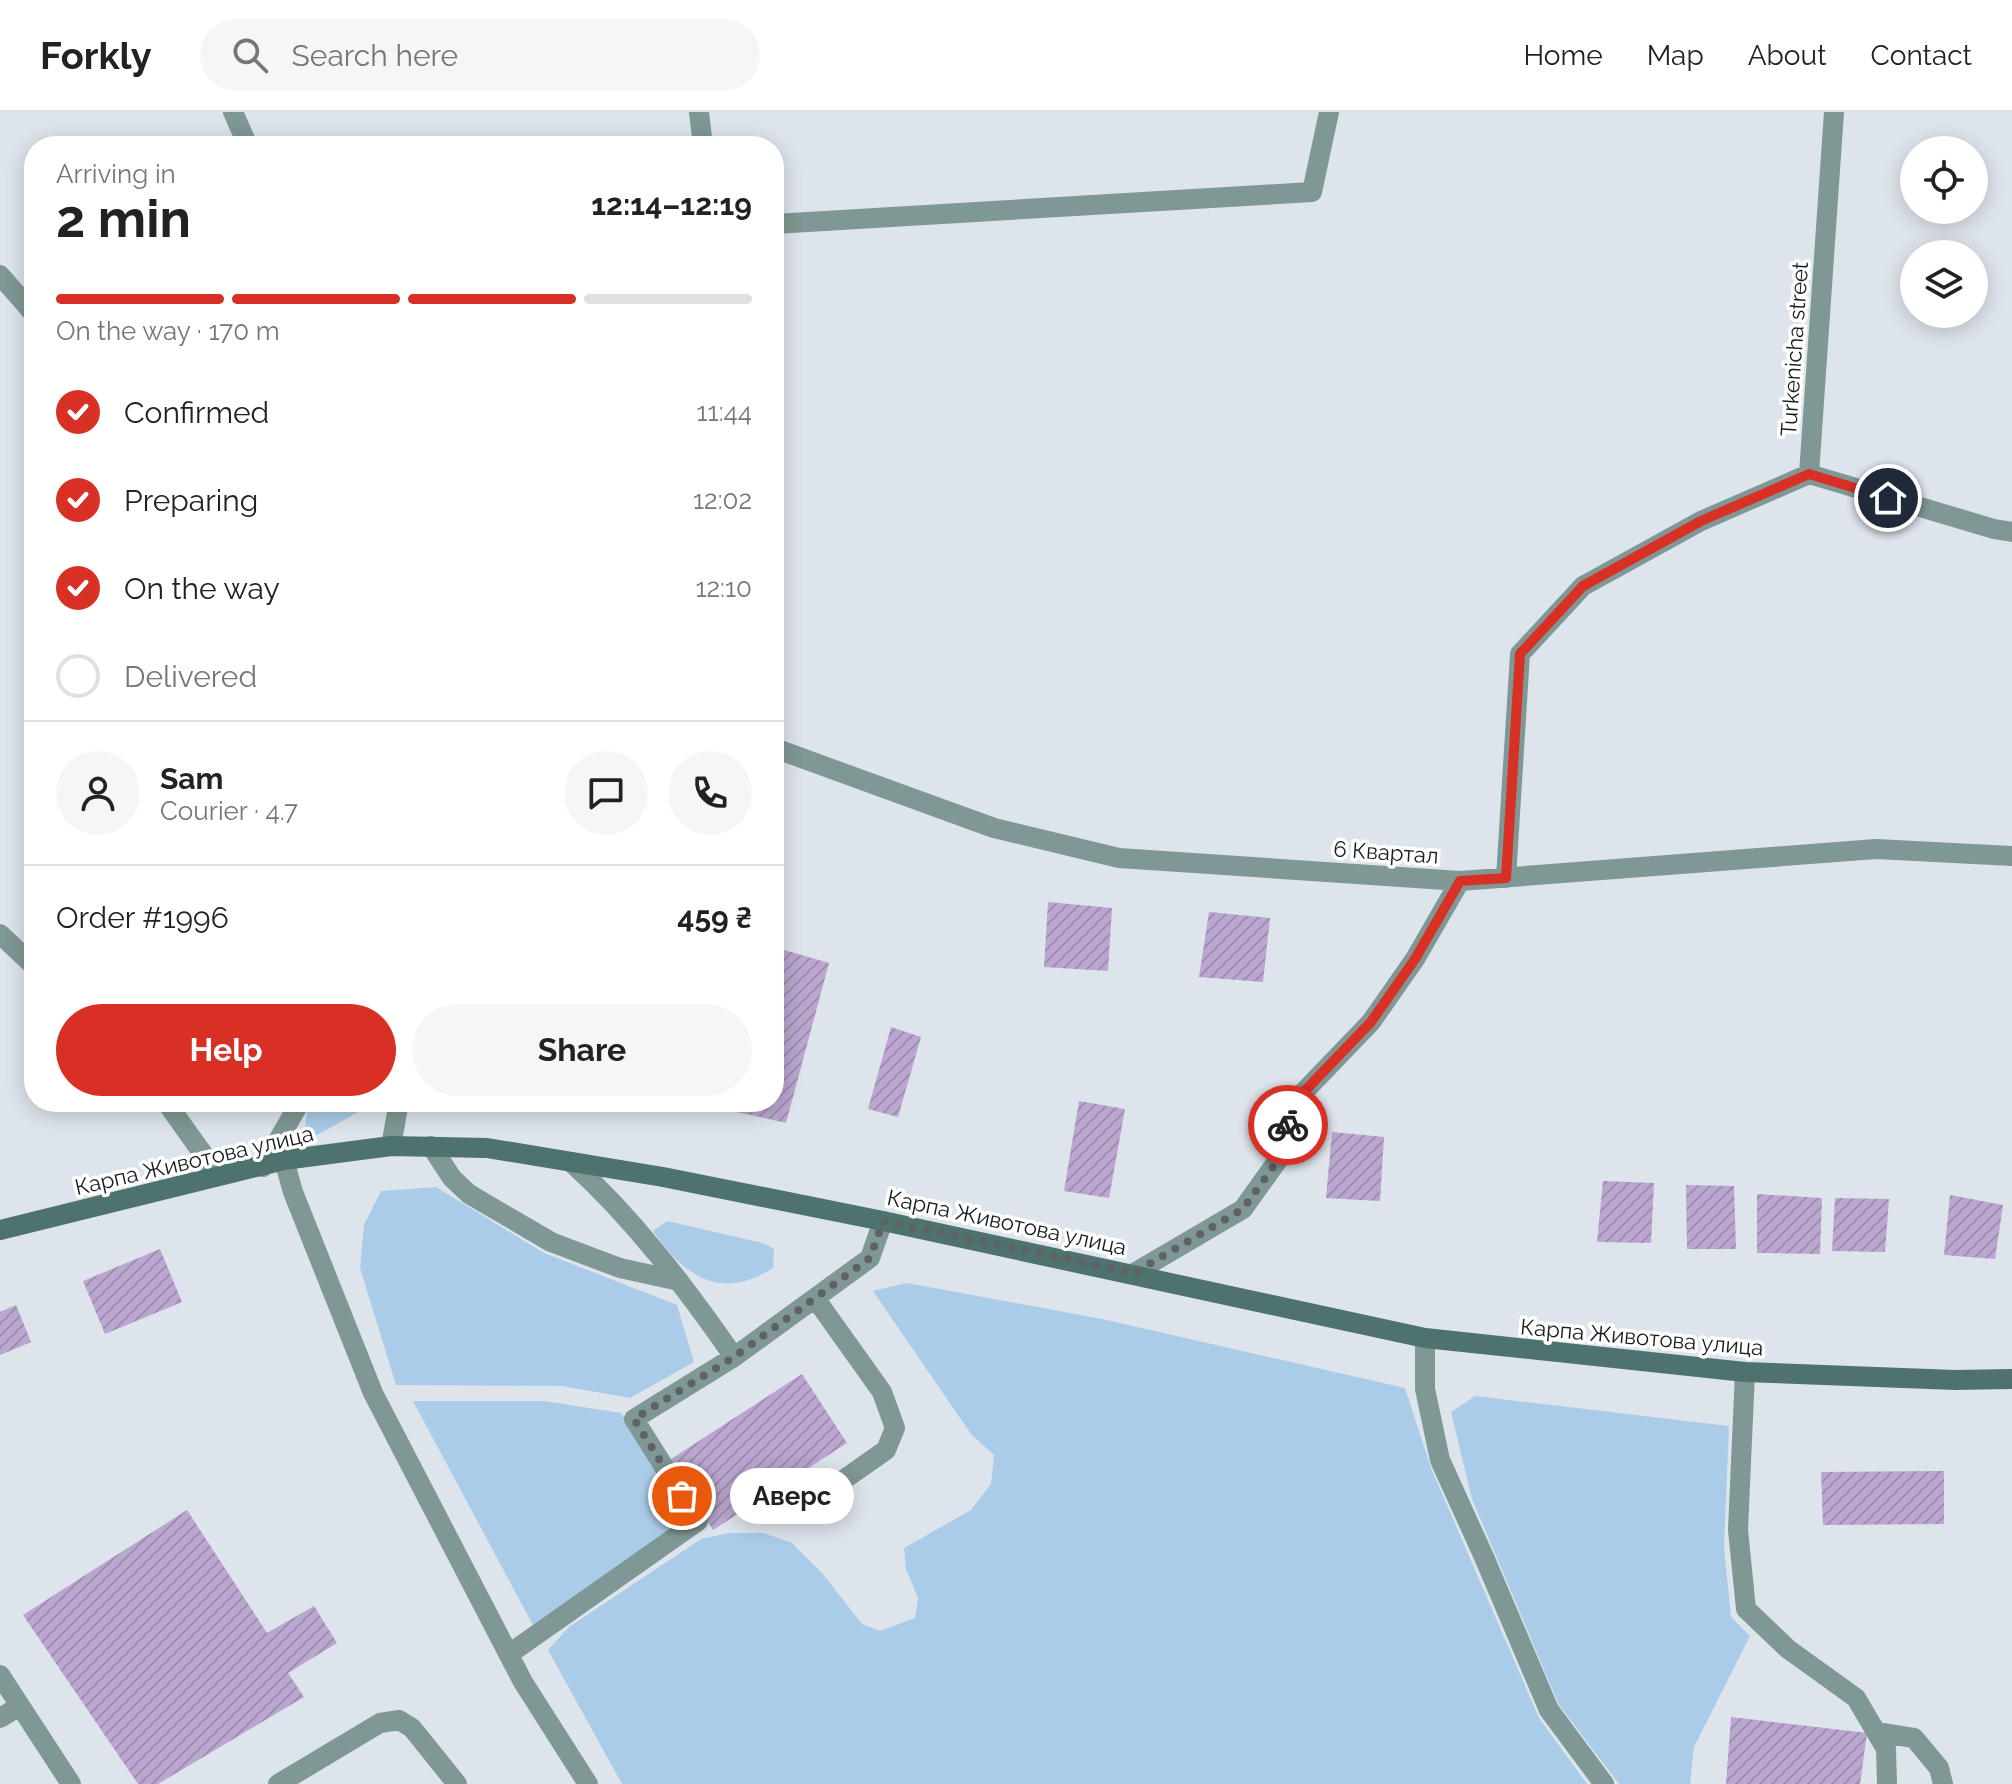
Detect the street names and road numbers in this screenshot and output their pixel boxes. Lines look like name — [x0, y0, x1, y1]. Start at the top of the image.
street label: Turkenicha street — [1775, 260, 1813, 437]
street label: 6 Квартал — [1333, 835, 1439, 869]
street label: Карпа Животова улица — [72, 1120, 316, 1200]
street label: Карпа Животова улица — [885, 1184, 1129, 1260]
street label: Карпа Животова улица — [1519, 1313, 1765, 1361]

